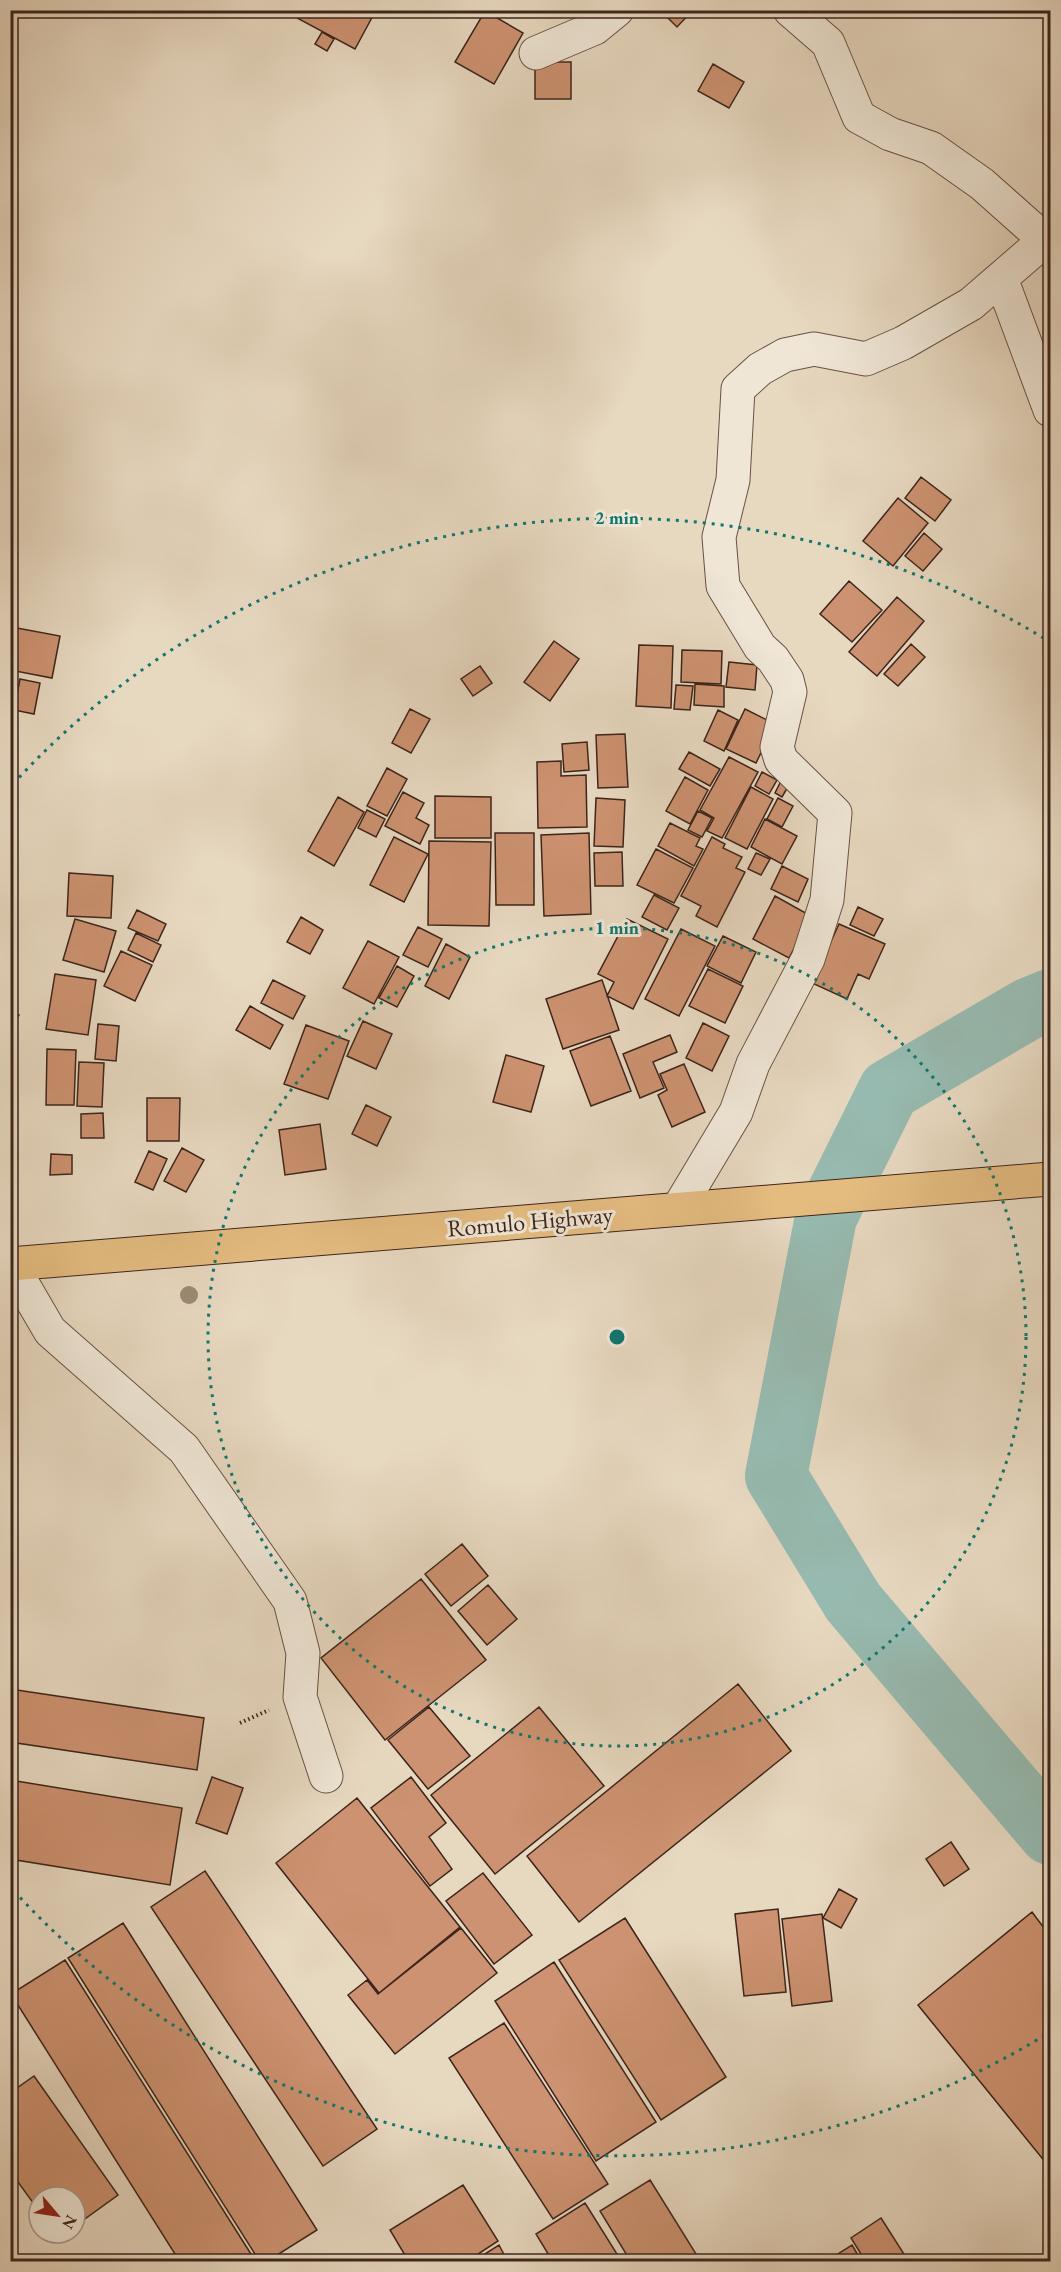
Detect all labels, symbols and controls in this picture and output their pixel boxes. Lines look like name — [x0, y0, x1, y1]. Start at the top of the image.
text: 2 min — [595, 506, 639, 529]
text: 1 min — [595, 916, 639, 939]
street label: Romulo Highway — [446, 1198, 615, 1244]
centre of rings — [607, 1327, 627, 1347]
north arrow — [27, 2185, 87, 2245]
text: N — [57, 2211, 82, 2233]

